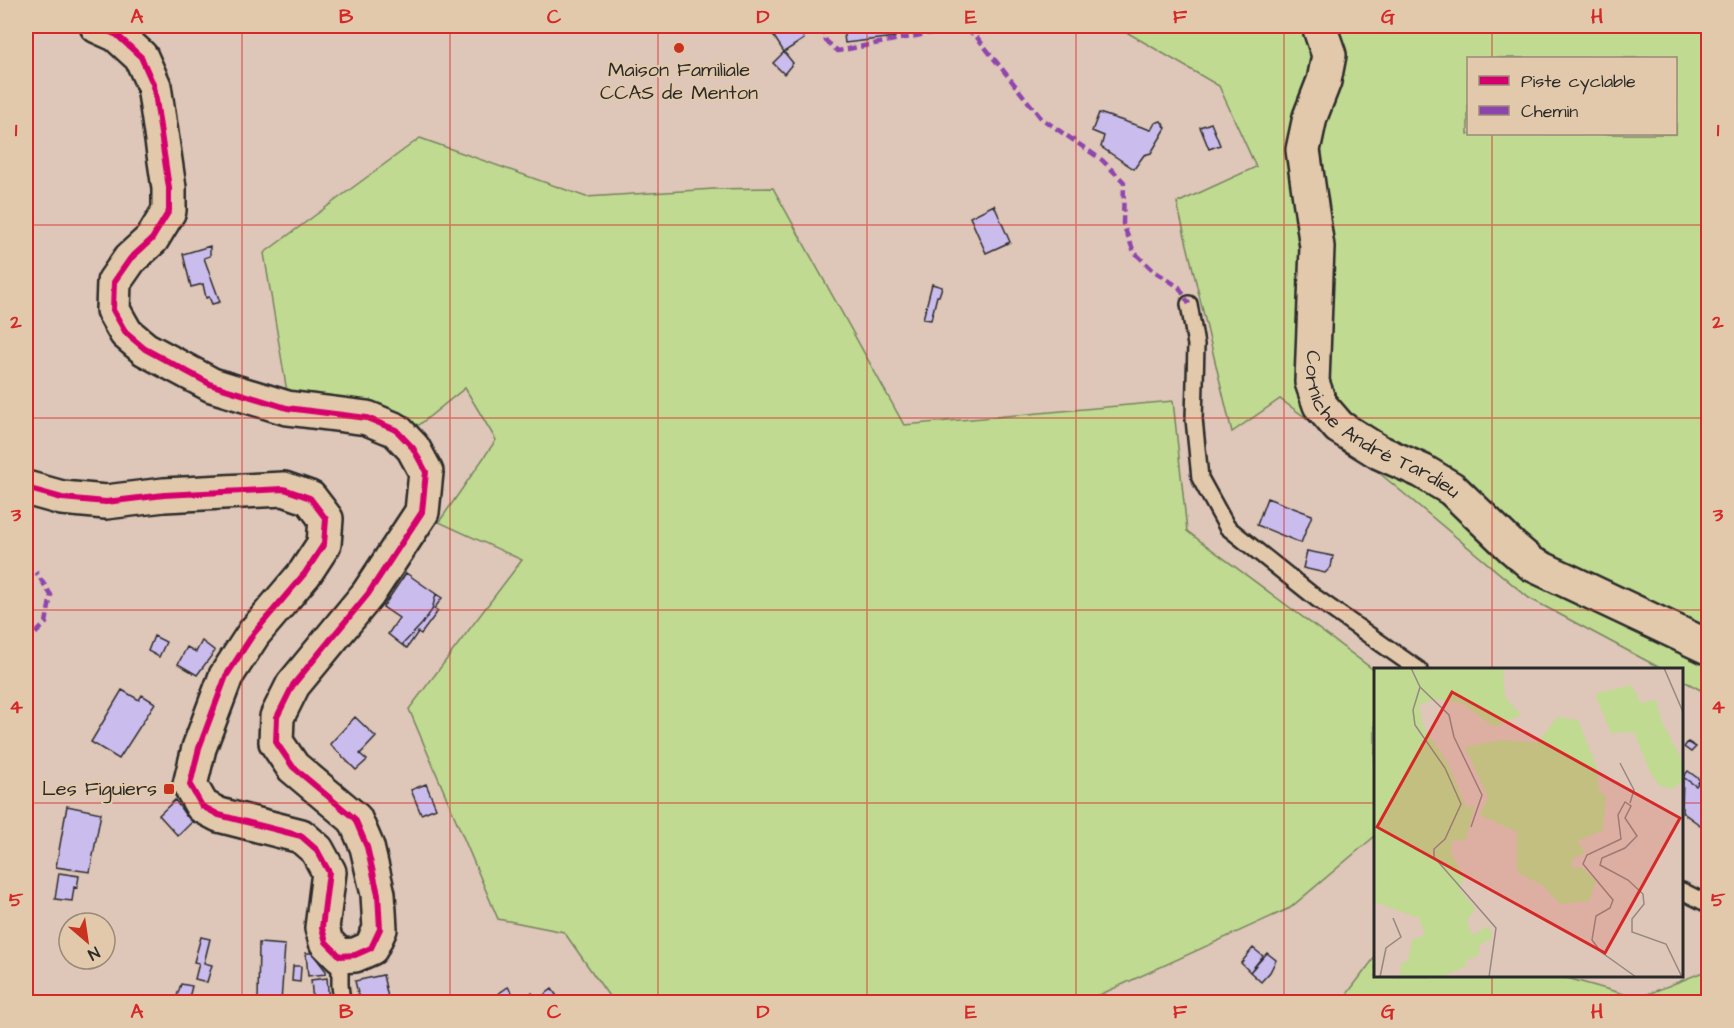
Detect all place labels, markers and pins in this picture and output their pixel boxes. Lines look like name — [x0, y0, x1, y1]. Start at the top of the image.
marker: Maison Familiale CCAS de Menton — [672, 41, 686, 55]
place label: Maison Familiale CCAS de Menton — [600, 56, 758, 107]
place label: Les Figuiers — [42, 775, 157, 804]
marker: Les Figuiers — [162, 782, 176, 796]

